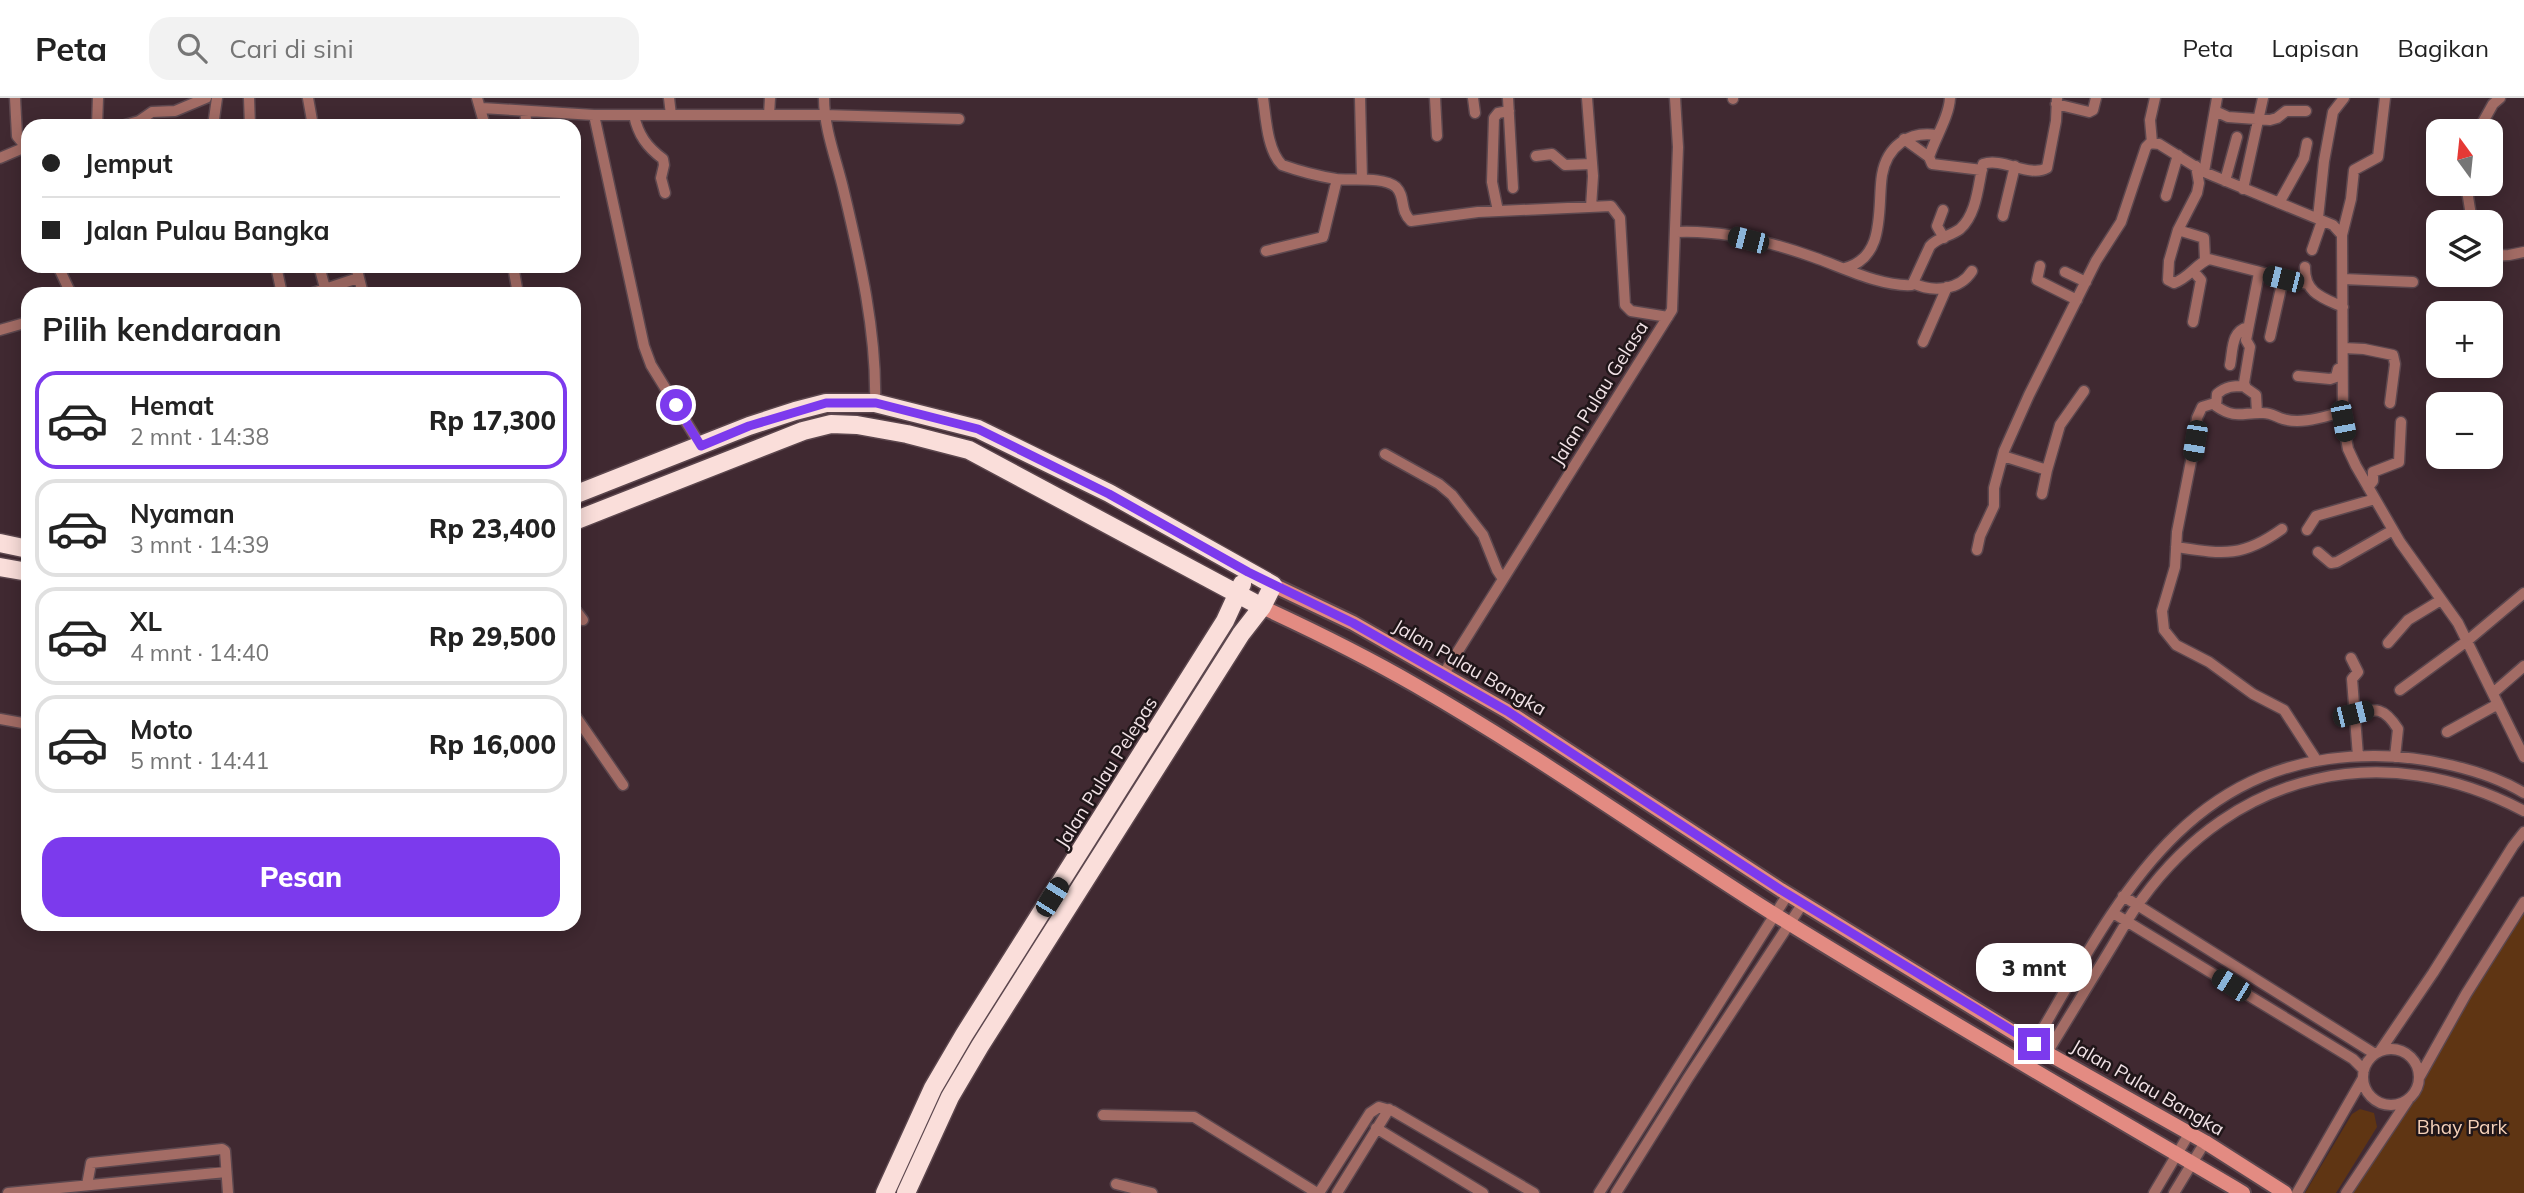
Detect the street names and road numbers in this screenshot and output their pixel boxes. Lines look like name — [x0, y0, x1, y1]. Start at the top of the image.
street label: Jalan Pulau Gelasa — [1545, 316, 1653, 470]
street label: Jalan Pulau Bangka — [1389, 613, 1551, 721]
street label: Jalan Pulau Pelepas — [1050, 692, 1162, 852]
street label: Jalan Pulau Bangka — [2067, 1033, 2229, 1141]

